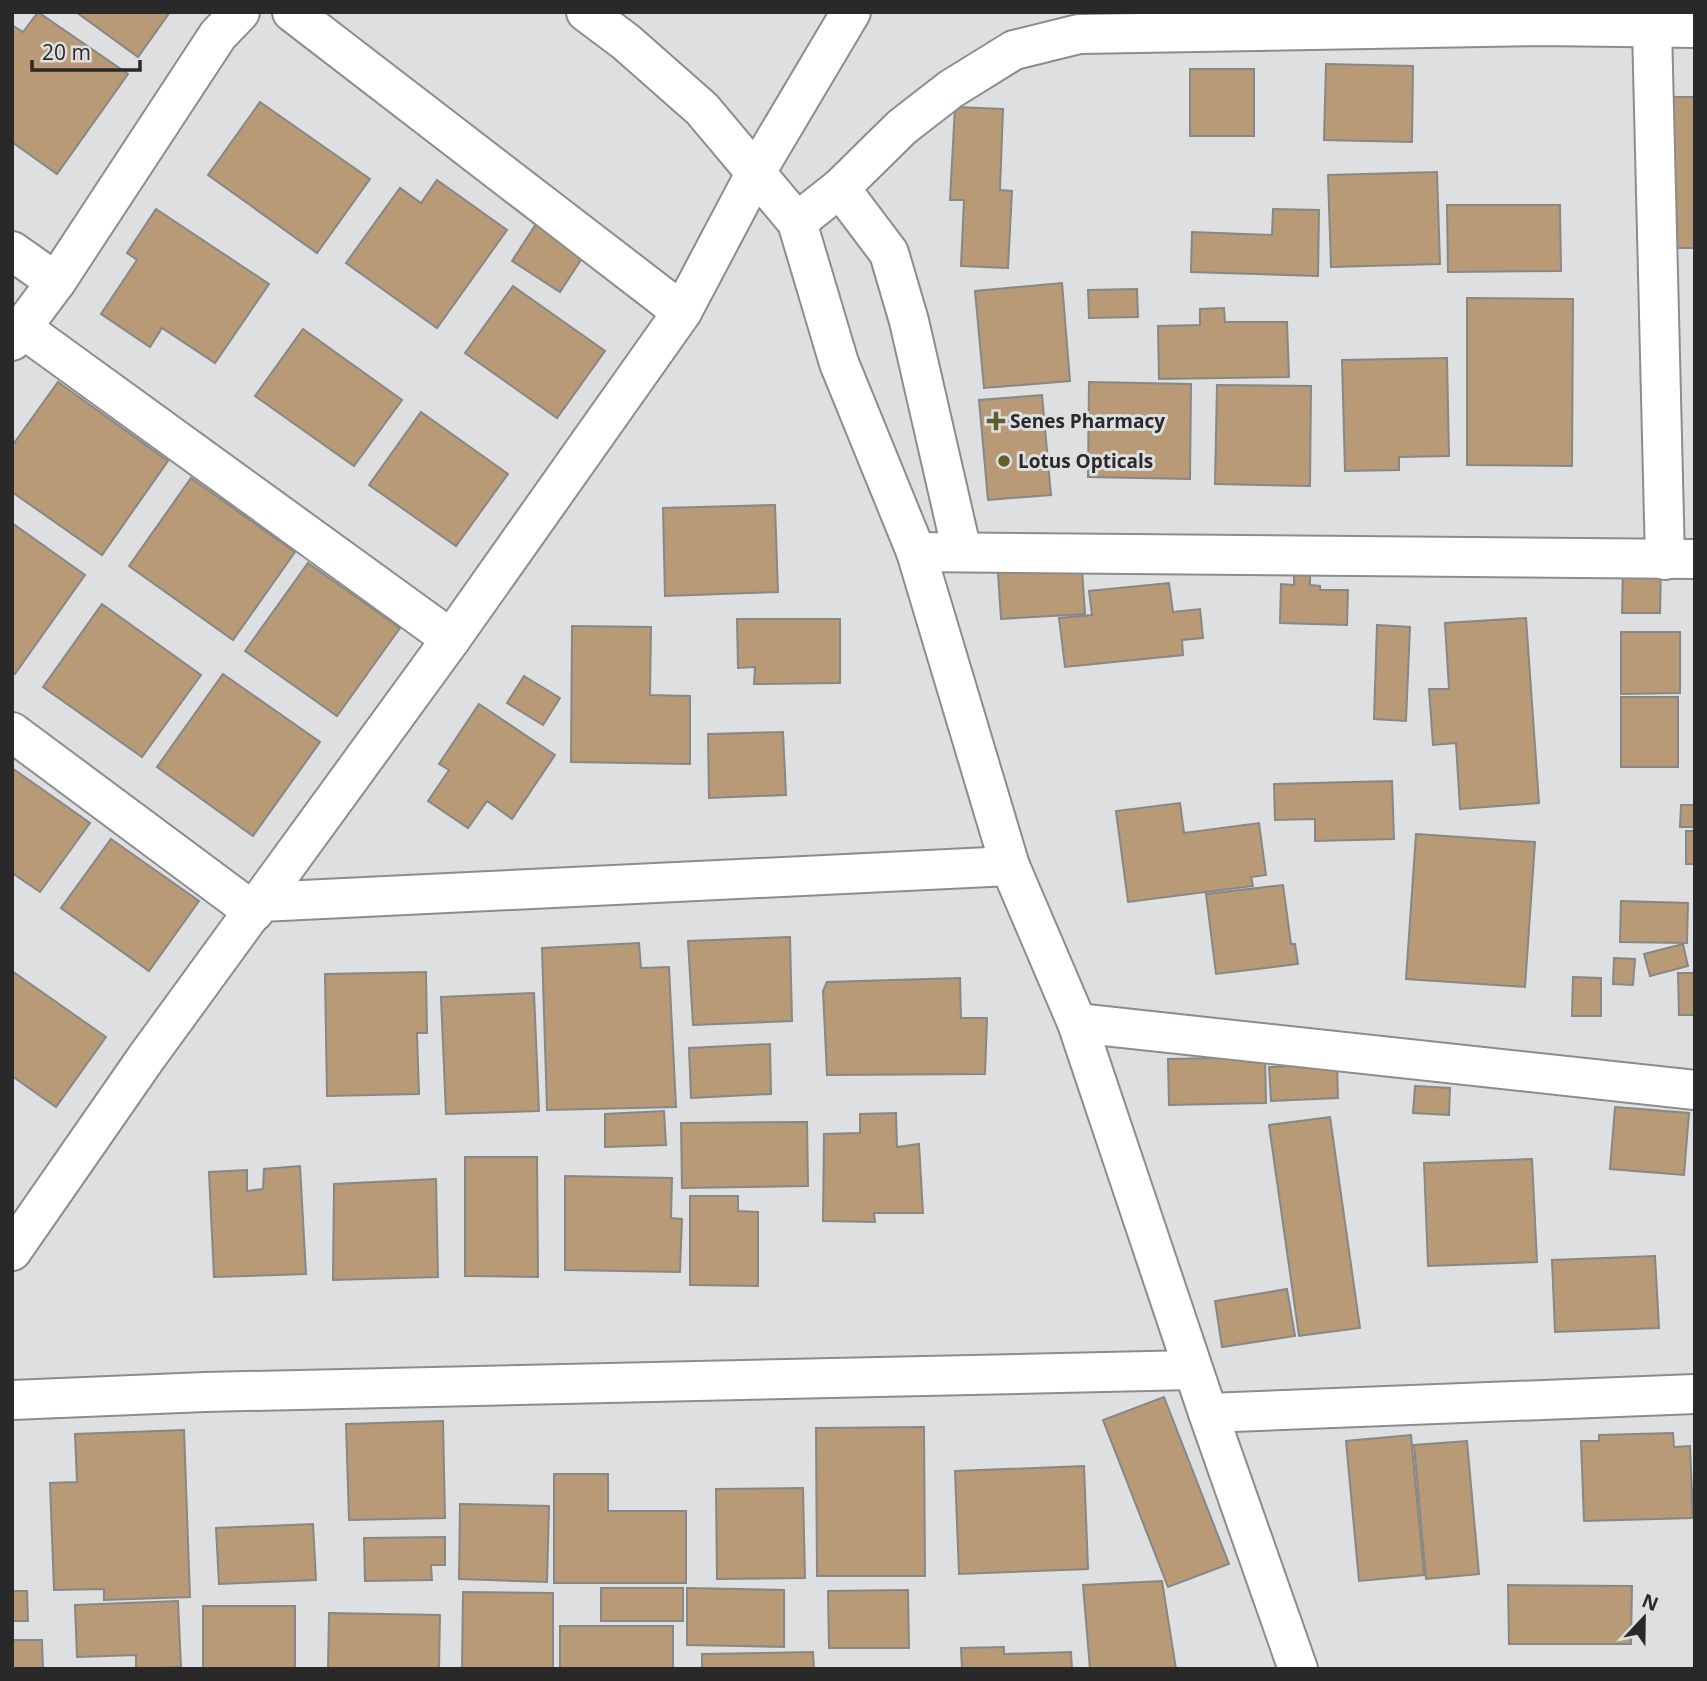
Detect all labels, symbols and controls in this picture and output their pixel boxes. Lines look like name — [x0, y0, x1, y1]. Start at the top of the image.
scale bar — [32, 28, 140, 72]
text: 20 m — [42, 38, 91, 66]
place label: Senes Pharmacy — [1010, 408, 1165, 434]
marker: Senes Pharmacy — [988, 413, 1004, 429]
place label: Lotus Opticals — [1018, 448, 1153, 474]
marker: Lotus Opticals — [996, 453, 1012, 469]
north arrow — [1609, 1583, 1679, 1653]
text: N — [1638, 1587, 1662, 1617]

